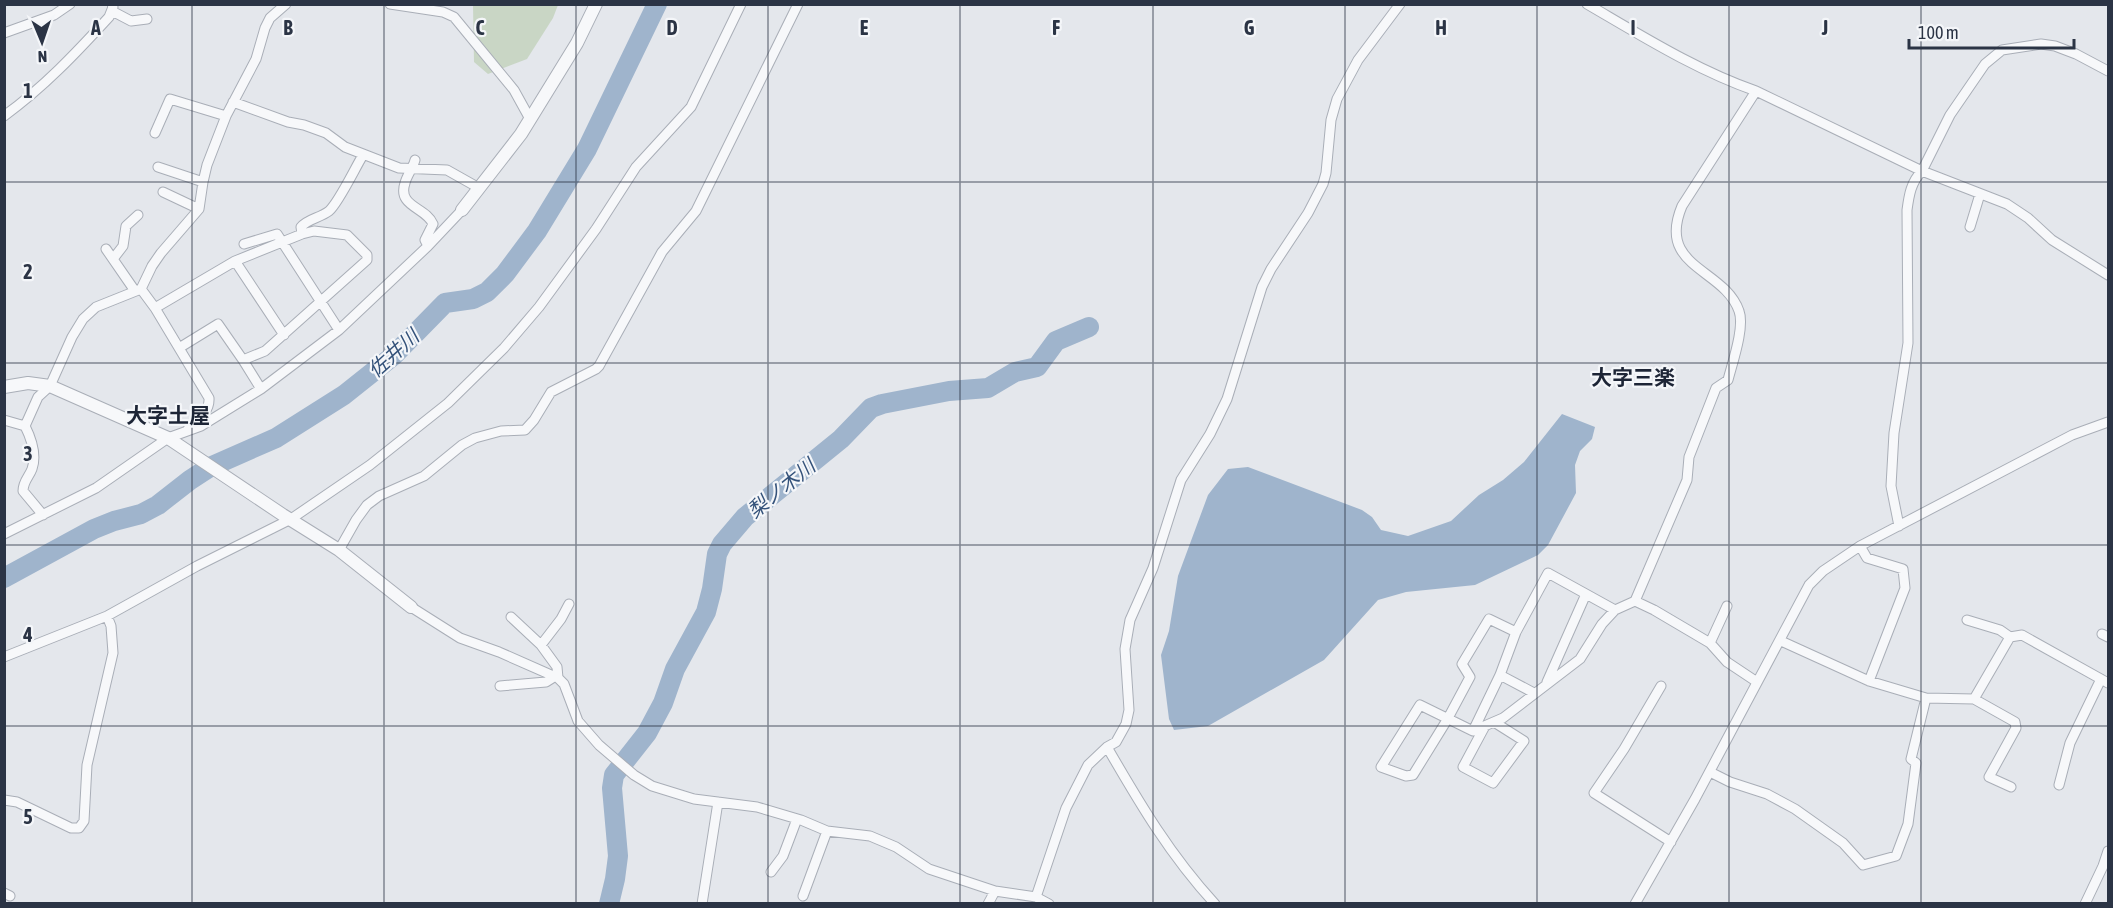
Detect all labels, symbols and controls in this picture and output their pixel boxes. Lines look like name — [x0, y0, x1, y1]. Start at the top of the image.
north arrow — [12, 12, 72, 72]
scale bar — [1909, 12, 2074, 50]
text: A — [90, 16, 101, 39]
text: B — [283, 16, 293, 39]
text: C — [476, 16, 485, 39]
text: D — [666, 16, 678, 39]
text: E — [860, 16, 869, 39]
text: F — [1052, 16, 1060, 39]
text: G — [1244, 16, 1255, 39]
text: H — [1435, 16, 1447, 39]
text: I — [1630, 16, 1636, 39]
text: J — [1821, 16, 1828, 39]
text: 100 m — [1918, 22, 1959, 43]
text: N — [37, 48, 48, 66]
text: 1 — [23, 79, 33, 102]
text: 2 — [23, 260, 33, 283]
water label: 佐井川 — [363, 323, 424, 382]
district label: 大字三楽 — [1591, 365, 1675, 389]
district label: 大字土屋 — [126, 403, 210, 427]
text: 3 — [23, 442, 33, 465]
water label: 梨ノ木川 — [743, 453, 821, 522]
text: 4 — [22, 623, 33, 646]
text: 5 — [23, 805, 33, 828]

